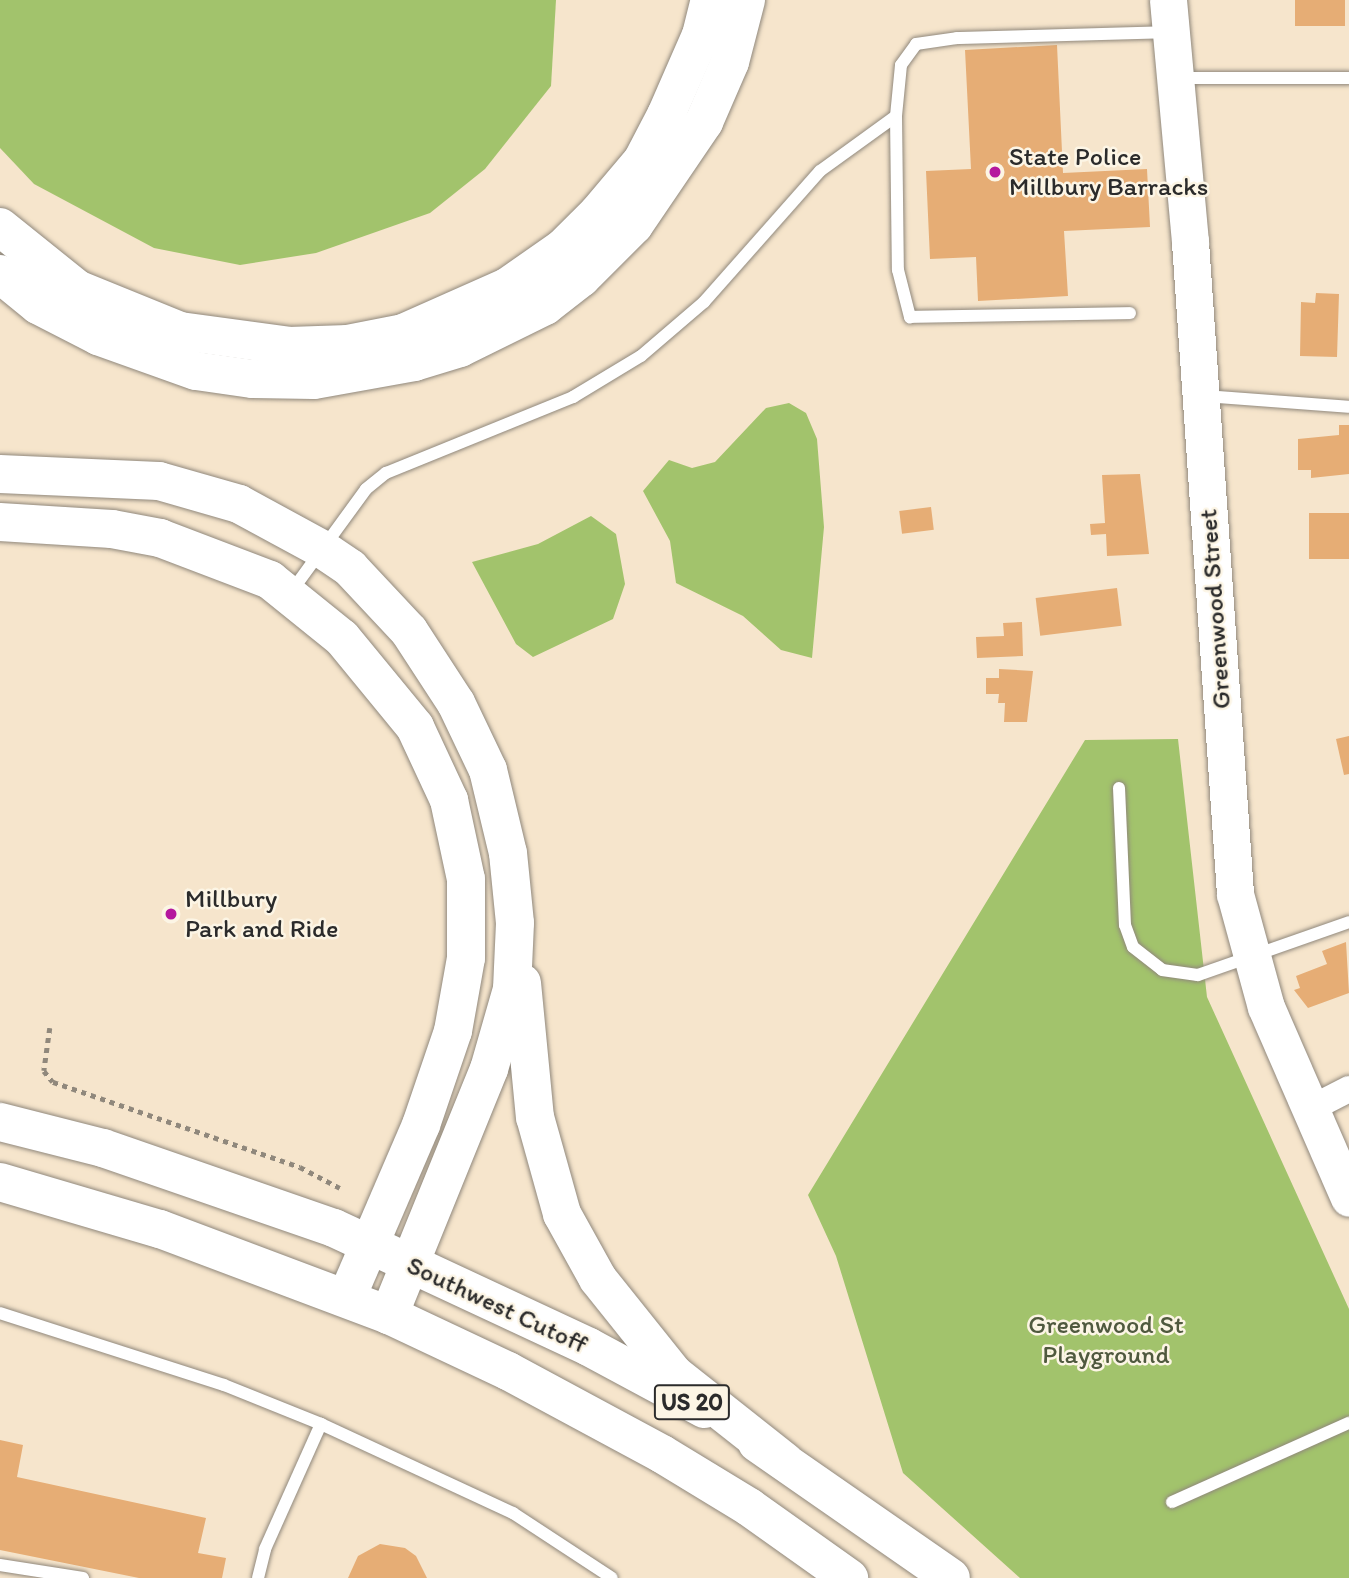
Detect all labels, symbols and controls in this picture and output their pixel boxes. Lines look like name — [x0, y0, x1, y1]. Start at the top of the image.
place label: State Police Millbury Barracks — [1009, 141, 1207, 202]
marker: State Police Millbury Barracks — [987, 164, 1003, 180]
street label: Greenwood Street — [1192, 508, 1238, 710]
place label: Millbury Park and Ride — [185, 883, 339, 944]
marker: Millbury Park and Ride — [163, 906, 179, 922]
street label: Southwest Cutoff — [402, 1250, 592, 1360]
park label: Greenwood St Playground — [1028, 1309, 1184, 1370]
road number: US 20 — [654, 1382, 730, 1422]

